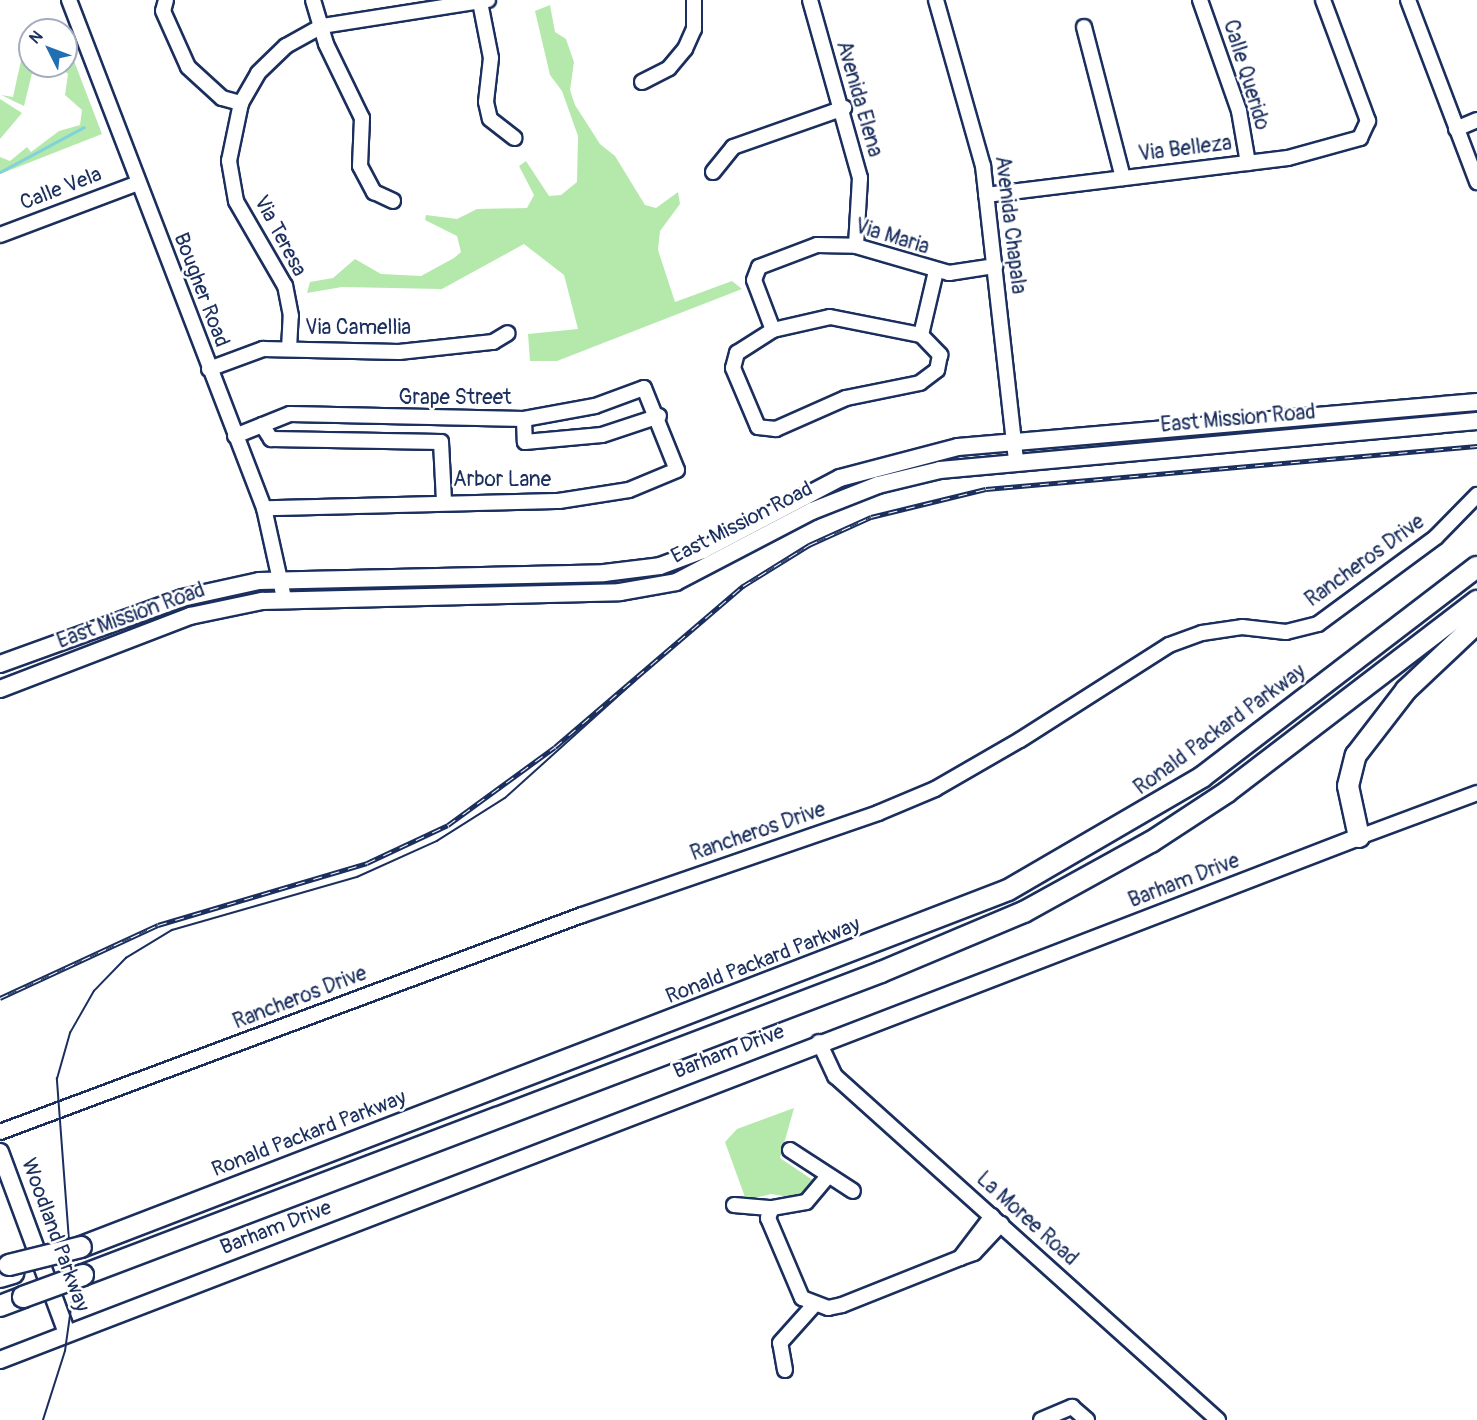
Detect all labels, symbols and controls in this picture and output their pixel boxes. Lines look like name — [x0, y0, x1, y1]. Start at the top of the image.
street label: Calle Querido — [1217, 17, 1275, 133]
north arrow — [18, 18, 78, 78]
text: N — [25, 27, 47, 48]
street label: Avenida Elena — [830, 38, 888, 160]
street label: Via Belleza — [1137, 131, 1233, 167]
street label: Avenida Chapala — [989, 154, 1031, 296]
street label: Calle Vela — [17, 162, 105, 216]
street label: Via Teresa — [248, 191, 312, 281]
street label: Via Maria — [852, 214, 932, 260]
street label: Bougher Road — [168, 229, 234, 351]
street label: Via Camellia — [305, 315, 411, 341]
street label: Grape Street — [399, 385, 511, 411]
street label: East Mission Road — [1159, 400, 1317, 438]
street label: Arbor Lane — [453, 467, 551, 493]
street label: East Mission Road — [667, 476, 817, 570]
street label: Rancheros Drive — [1300, 509, 1430, 613]
street label: East Mission Road — [54, 578, 208, 654]
street label: Ronald Packard Parkway — [1129, 659, 1311, 801]
street label: Rancheros Drive — [687, 797, 829, 867]
street label: Barham Drive — [1125, 848, 1243, 914]
street label: Ronald Packard Parkway — [662, 912, 864, 1010]
street label: Rancheros Drive — [230, 961, 370, 1035]
street label: Barham Drive — [670, 1019, 788, 1085]
street label: Ronald Packard Parkway — [208, 1085, 410, 1183]
street label: Woodland Parkway — [16, 1155, 94, 1315]
street label: La Moree Road — [971, 1167, 1083, 1271]
street label: Barham Drive — [217, 1195, 335, 1261]

